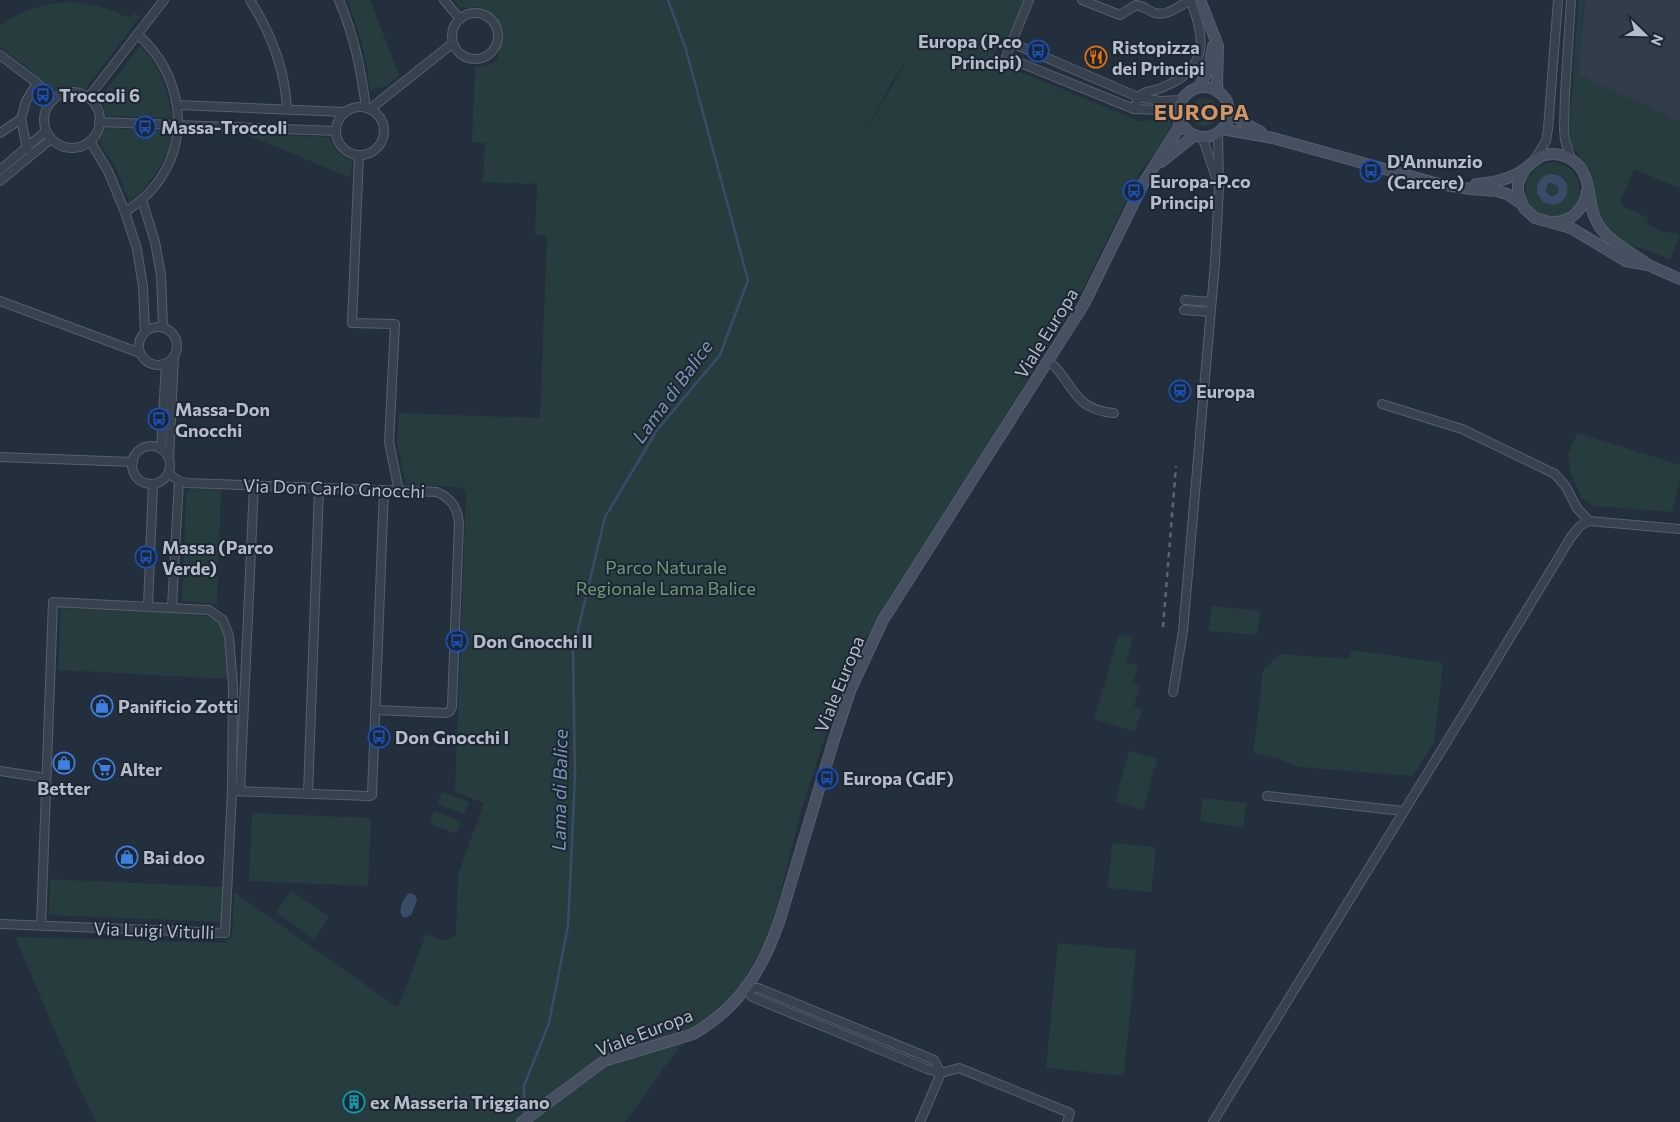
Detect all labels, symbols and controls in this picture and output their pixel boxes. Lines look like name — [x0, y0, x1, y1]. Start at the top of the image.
north arrow — [1620, 10, 1670, 60]
place label: Europa (P.co Principi) — [918, 30, 1022, 73]
text: N — [1648, 32, 1667, 48]
place label: Ristopizza dei Principi — [1112, 36, 1204, 79]
bus stop icon: Europa (P.co Principi) — [1026, 39, 1050, 63]
restaurant icon: Ristopizza dei Principi — [1084, 45, 1108, 69]
bus stop icon: Troccoli 6 — [31, 83, 55, 107]
place label: Troccoli 6 — [59, 84, 140, 106]
district label: EUROPA — [1154, 98, 1250, 125]
bus stop icon: Massa-Troccoli — [133, 115, 157, 139]
place label: Massa-Troccoli — [161, 116, 287, 138]
place label: D'Annunzio (Carcere) — [1387, 150, 1483, 193]
bus stop icon: D'Annunzio (Carcere) — [1359, 159, 1383, 183]
place label: Europa-P.co Principi — [1150, 170, 1251, 213]
bus stop icon: Europa-P.co Principi — [1122, 179, 1146, 203]
street label: Viale Europa — [1010, 284, 1082, 382]
water label: Lama di Balice — [627, 335, 717, 447]
station icon: Europa — [1168, 379, 1192, 403]
place label: Europa — [1196, 380, 1255, 402]
place label: Massa-Don Gnocchi — [175, 398, 270, 441]
bus stop icon: Massa-Don Gnocchi — [147, 407, 171, 431]
street label: Via Don Carlo Gnocchi — [242, 474, 426, 502]
place label: Massa (Parco Verde) — [162, 536, 274, 579]
bus stop icon: Massa (Parco Verde) — [134, 545, 158, 569]
park label: Parco Naturale Regionale Lama Balice — [576, 556, 756, 599]
bus stop icon: Don Gnocchi II — [445, 629, 469, 653]
place label: Don Gnocchi II — [473, 630, 593, 652]
street label: Viale Europa — [810, 632, 868, 736]
shop icon: Panificio Zotti — [90, 694, 114, 718]
place label: Panificio Zotti — [118, 695, 238, 717]
bus stop icon: Don Gnocchi I — [367, 725, 391, 749]
place label: Don Gnocchi I — [395, 726, 509, 748]
water label: Lama di Balice — [546, 729, 572, 851]
shop icon: Better — [52, 751, 76, 775]
supermarket icon: Alter — [92, 757, 116, 781]
place label: Alter — [120, 758, 163, 780]
bus stop icon: Europa (GdF) — [815, 766, 839, 790]
place label: Europa (GdF) — [843, 767, 954, 789]
place label: Better — [37, 777, 91, 799]
shop icon: Bai doo — [115, 845, 139, 869]
place label: Bai doo — [143, 846, 205, 868]
street label: Via Luigi Vitulli — [93, 917, 215, 943]
street label: Viale Europa — [592, 1003, 696, 1061]
building icon: ex Masseria Triggiano — [342, 1090, 366, 1114]
place label: ex Masseria Triggiano — [370, 1091, 550, 1113]

